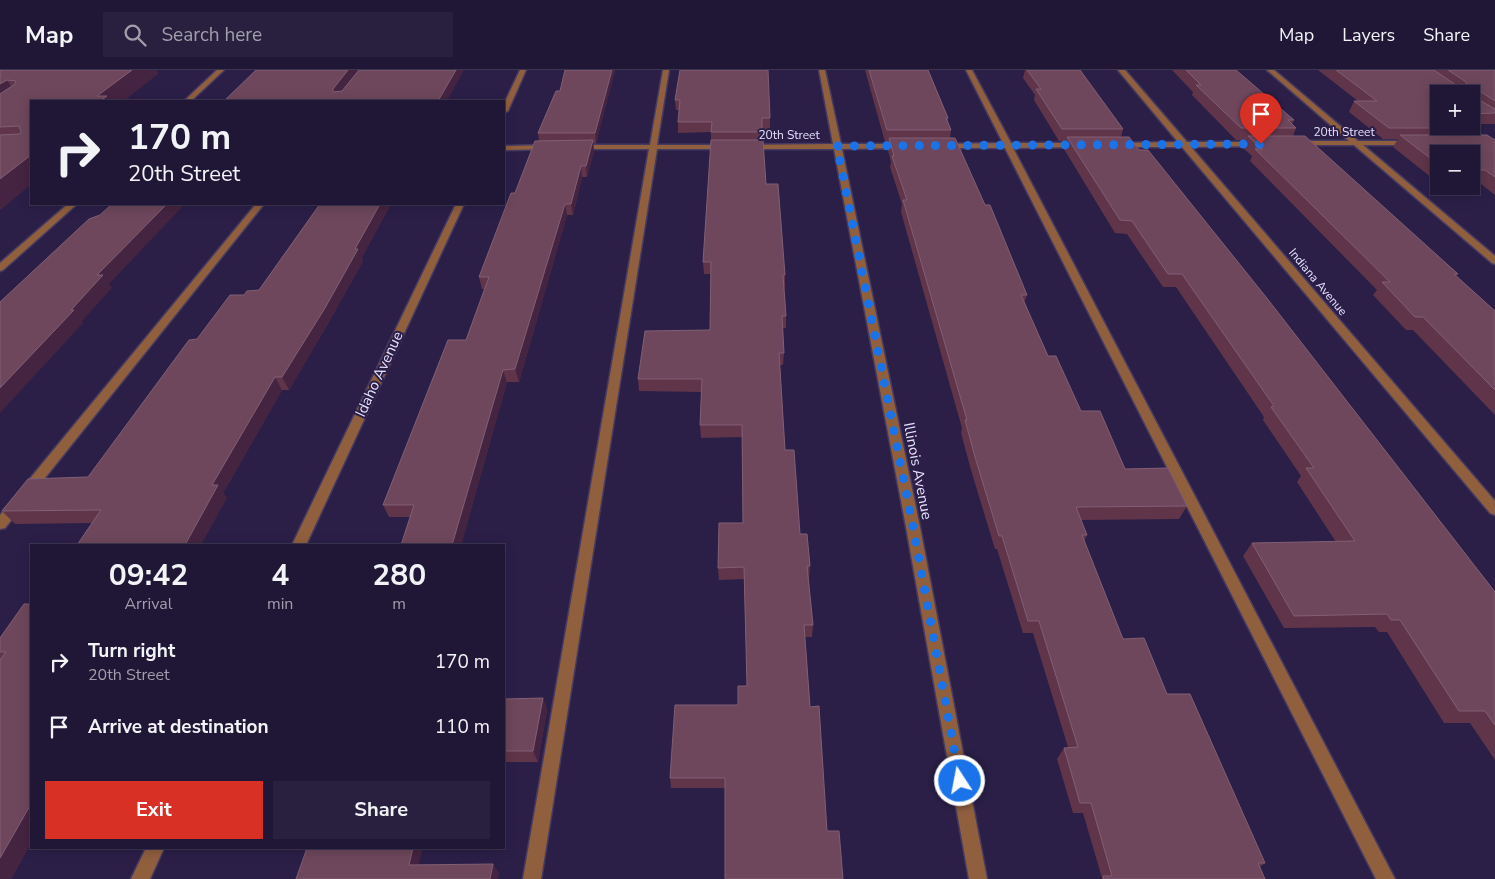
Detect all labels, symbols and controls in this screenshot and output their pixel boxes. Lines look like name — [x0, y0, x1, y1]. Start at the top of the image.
search box — [103, 12, 453, 57]
text: Map — [25, 19, 73, 51]
icon: search — [121, 21, 149, 49]
text: Search here — [161, 22, 262, 48]
text: Map — [1279, 23, 1314, 47]
text: Layers — [1342, 23, 1395, 47]
text: Share — [1423, 23, 1470, 47]
map controls — [1430, 85, 1480, 195]
button: + — [1430, 85, 1480, 135]
pin — [1240, 93, 1282, 144]
icon: arrive — [1247, 100, 1275, 128]
text: 170 m — [128, 114, 231, 161]
icon: right — [45, 120, 110, 185]
street label: 20th Street — [1313, 124, 1375, 140]
street label: 20th Street — [758, 127, 820, 143]
button: − — [1430, 145, 1480, 195]
text: 20th Street — [128, 159, 240, 189]
street label: Indiana Avenue — [1285, 245, 1351, 319]
street label: Idaho Avenue — [350, 328, 408, 420]
street label: Illinois Avenue — [899, 421, 937, 521]
text: 09:42 — [109, 555, 188, 596]
text: 4 — [271, 555, 289, 596]
text: 280 — [372, 555, 426, 596]
text: Arrival — [124, 593, 173, 615]
text: min — [267, 593, 293, 615]
text: m — [392, 593, 406, 615]
text: Turn right — [88, 638, 175, 664]
icon: right — [45, 648, 73, 676]
text: 170 m — [435, 649, 490, 675]
text: 20th Street — [88, 664, 170, 686]
icon: arrive — [45, 713, 73, 741]
text: Arrive at destination — [88, 714, 269, 740]
text: 110 m — [435, 714, 490, 740]
position arrow — [933, 754, 985, 806]
button: Exit — [45, 781, 263, 839]
button: Share — [273, 781, 490, 839]

